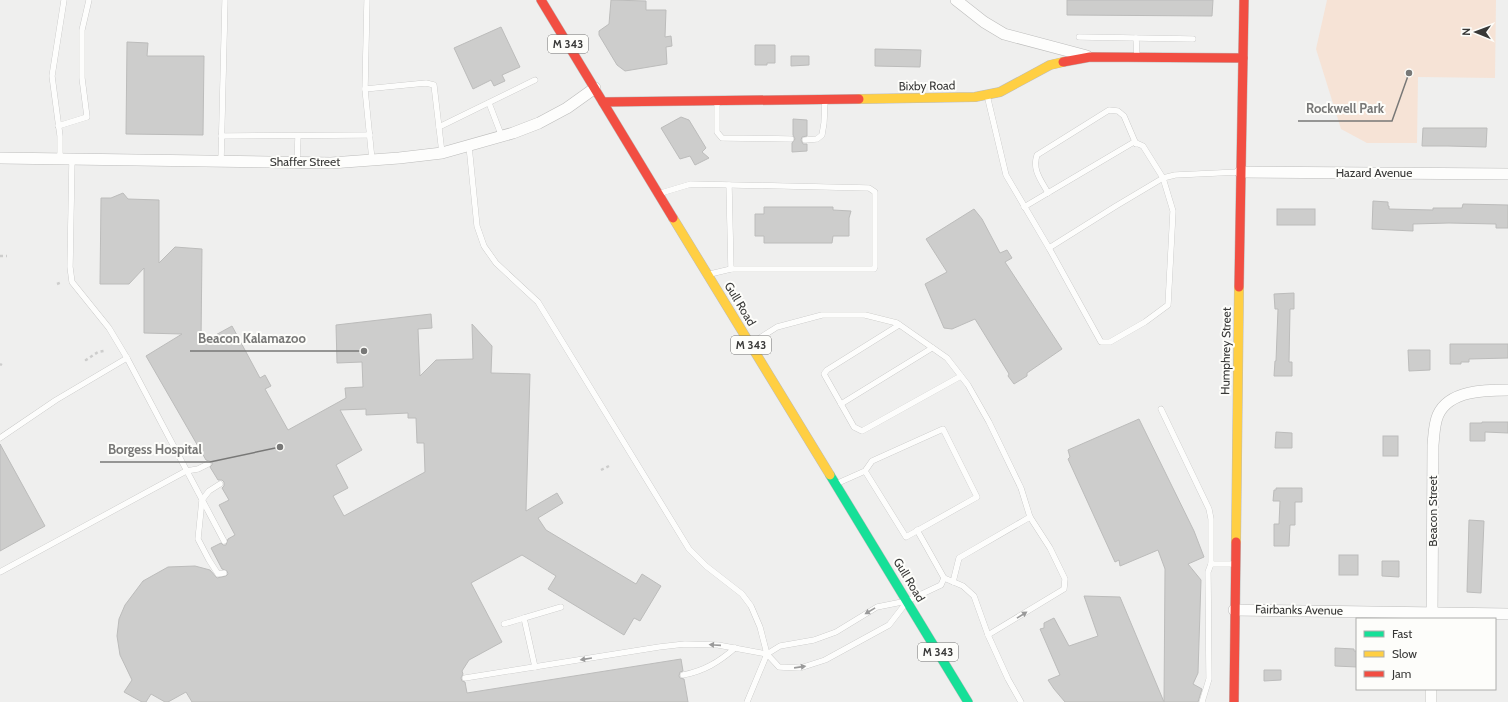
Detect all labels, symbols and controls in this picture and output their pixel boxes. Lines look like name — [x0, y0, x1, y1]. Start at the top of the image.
north arrow — [1456, 12, 1496, 52]
text: N — [1459, 28, 1473, 36]
road number: M 343 — [548, 35, 588, 53]
street label: Bixby Road — [899, 78, 955, 93]
callout: Rockwell Park — [1298, 96, 1392, 121]
text: Rockwell Park — [1306, 100, 1385, 116]
street label: Shaffer Street — [270, 154, 340, 169]
street label: Hazard Avenue — [1336, 165, 1412, 180]
street label: Gull Road — [721, 279, 759, 328]
street label: Humphrey Street — [1217, 307, 1234, 395]
callout: Beacon Kalamazoo — [190, 326, 314, 351]
text: Beacon Kalamazoo — [198, 330, 306, 346]
road number: M 343 — [731, 336, 771, 354]
callout: Borgess Hospital — [100, 437, 210, 462]
text: Borgess Hospital — [108, 441, 203, 457]
street label: Beacon Street — [1425, 475, 1440, 547]
street label: Gull Road — [890, 555, 928, 604]
street label: Fairbanks Avenue — [1255, 601, 1343, 618]
one-way arrow — [864, 608, 876, 615]
one-way arrow — [1017, 611, 1027, 619]
legend — [1356, 618, 1496, 690]
text: Fast — [1392, 626, 1412, 641]
one-way arrow — [709, 641, 721, 648]
road number: M 343 — [918, 643, 958, 661]
text: Slow — [1392, 646, 1417, 661]
one-way arrow — [580, 656, 592, 662]
one-way arrow — [794, 663, 806, 670]
text: Jam — [1391, 666, 1411, 681]

